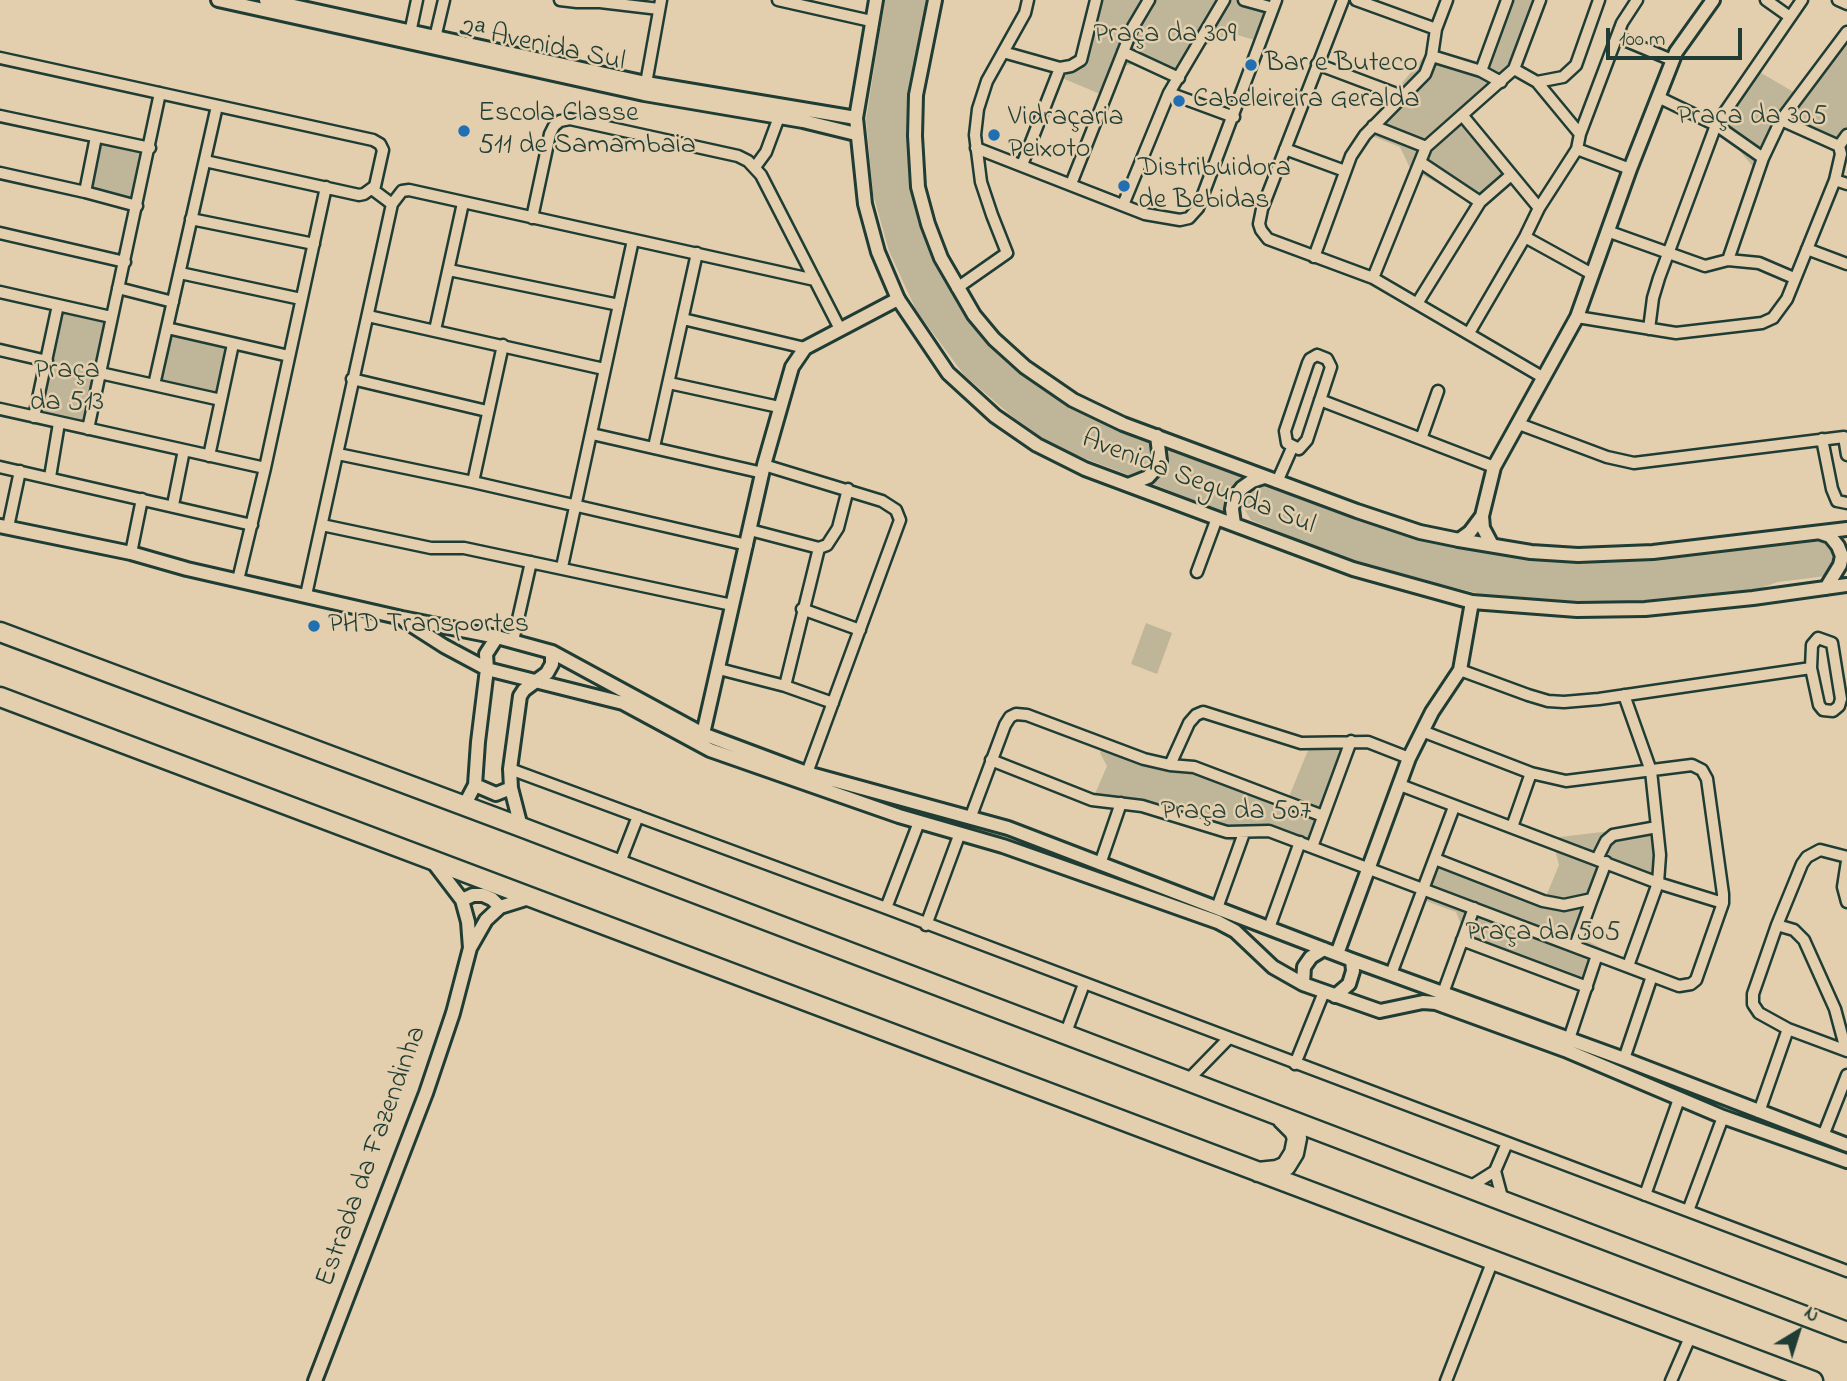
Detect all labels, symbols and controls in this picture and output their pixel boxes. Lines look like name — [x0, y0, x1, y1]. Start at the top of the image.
street label: 2ᵃ Avenida Sul — [456, 13, 628, 81]
scale bar — [1609, 14, 1745, 58]
park label: Praça da 309 — [1094, 19, 1236, 53]
text: 100 m — [1619, 25, 1665, 55]
place label: Bar e Buteco — [1265, 48, 1418, 82]
marker: Bar e Buteco — [1243, 57, 1259, 73]
place label: Cabeleireira Geralda — [1193, 84, 1420, 118]
marker: Cabeleireira Geralda — [1171, 93, 1187, 109]
place label: Escola Classe 511 de Samambaia — [478, 98, 696, 164]
park label: Praça da 305 — [1677, 101, 1827, 135]
place label: Vidraçaria Peixoto — [1008, 102, 1124, 168]
marker: Escola Classe 511 de Samambaia — [456, 123, 472, 139]
marker: Vidraçaria Peixoto — [986, 127, 1002, 143]
place label: Distribuidora de Bebidas — [1138, 153, 1291, 219]
marker: Distribuidora de Bebidas — [1116, 178, 1132, 194]
park label: Praça da 513 — [30, 355, 104, 421]
street label: Avenida Segunda Sul — [1076, 424, 1320, 544]
place label: PHD Transportes — [328, 609, 529, 643]
marker: PHD Transportes — [306, 618, 322, 634]
park label: Praça da 507 — [1161, 796, 1311, 830]
park label: Praça da 505 — [1466, 917, 1620, 951]
street label: Estrada da Fazendinha — [310, 1022, 436, 1292]
north arrow — [1763, 1297, 1833, 1367]
text: N — [1798, 1300, 1825, 1330]

